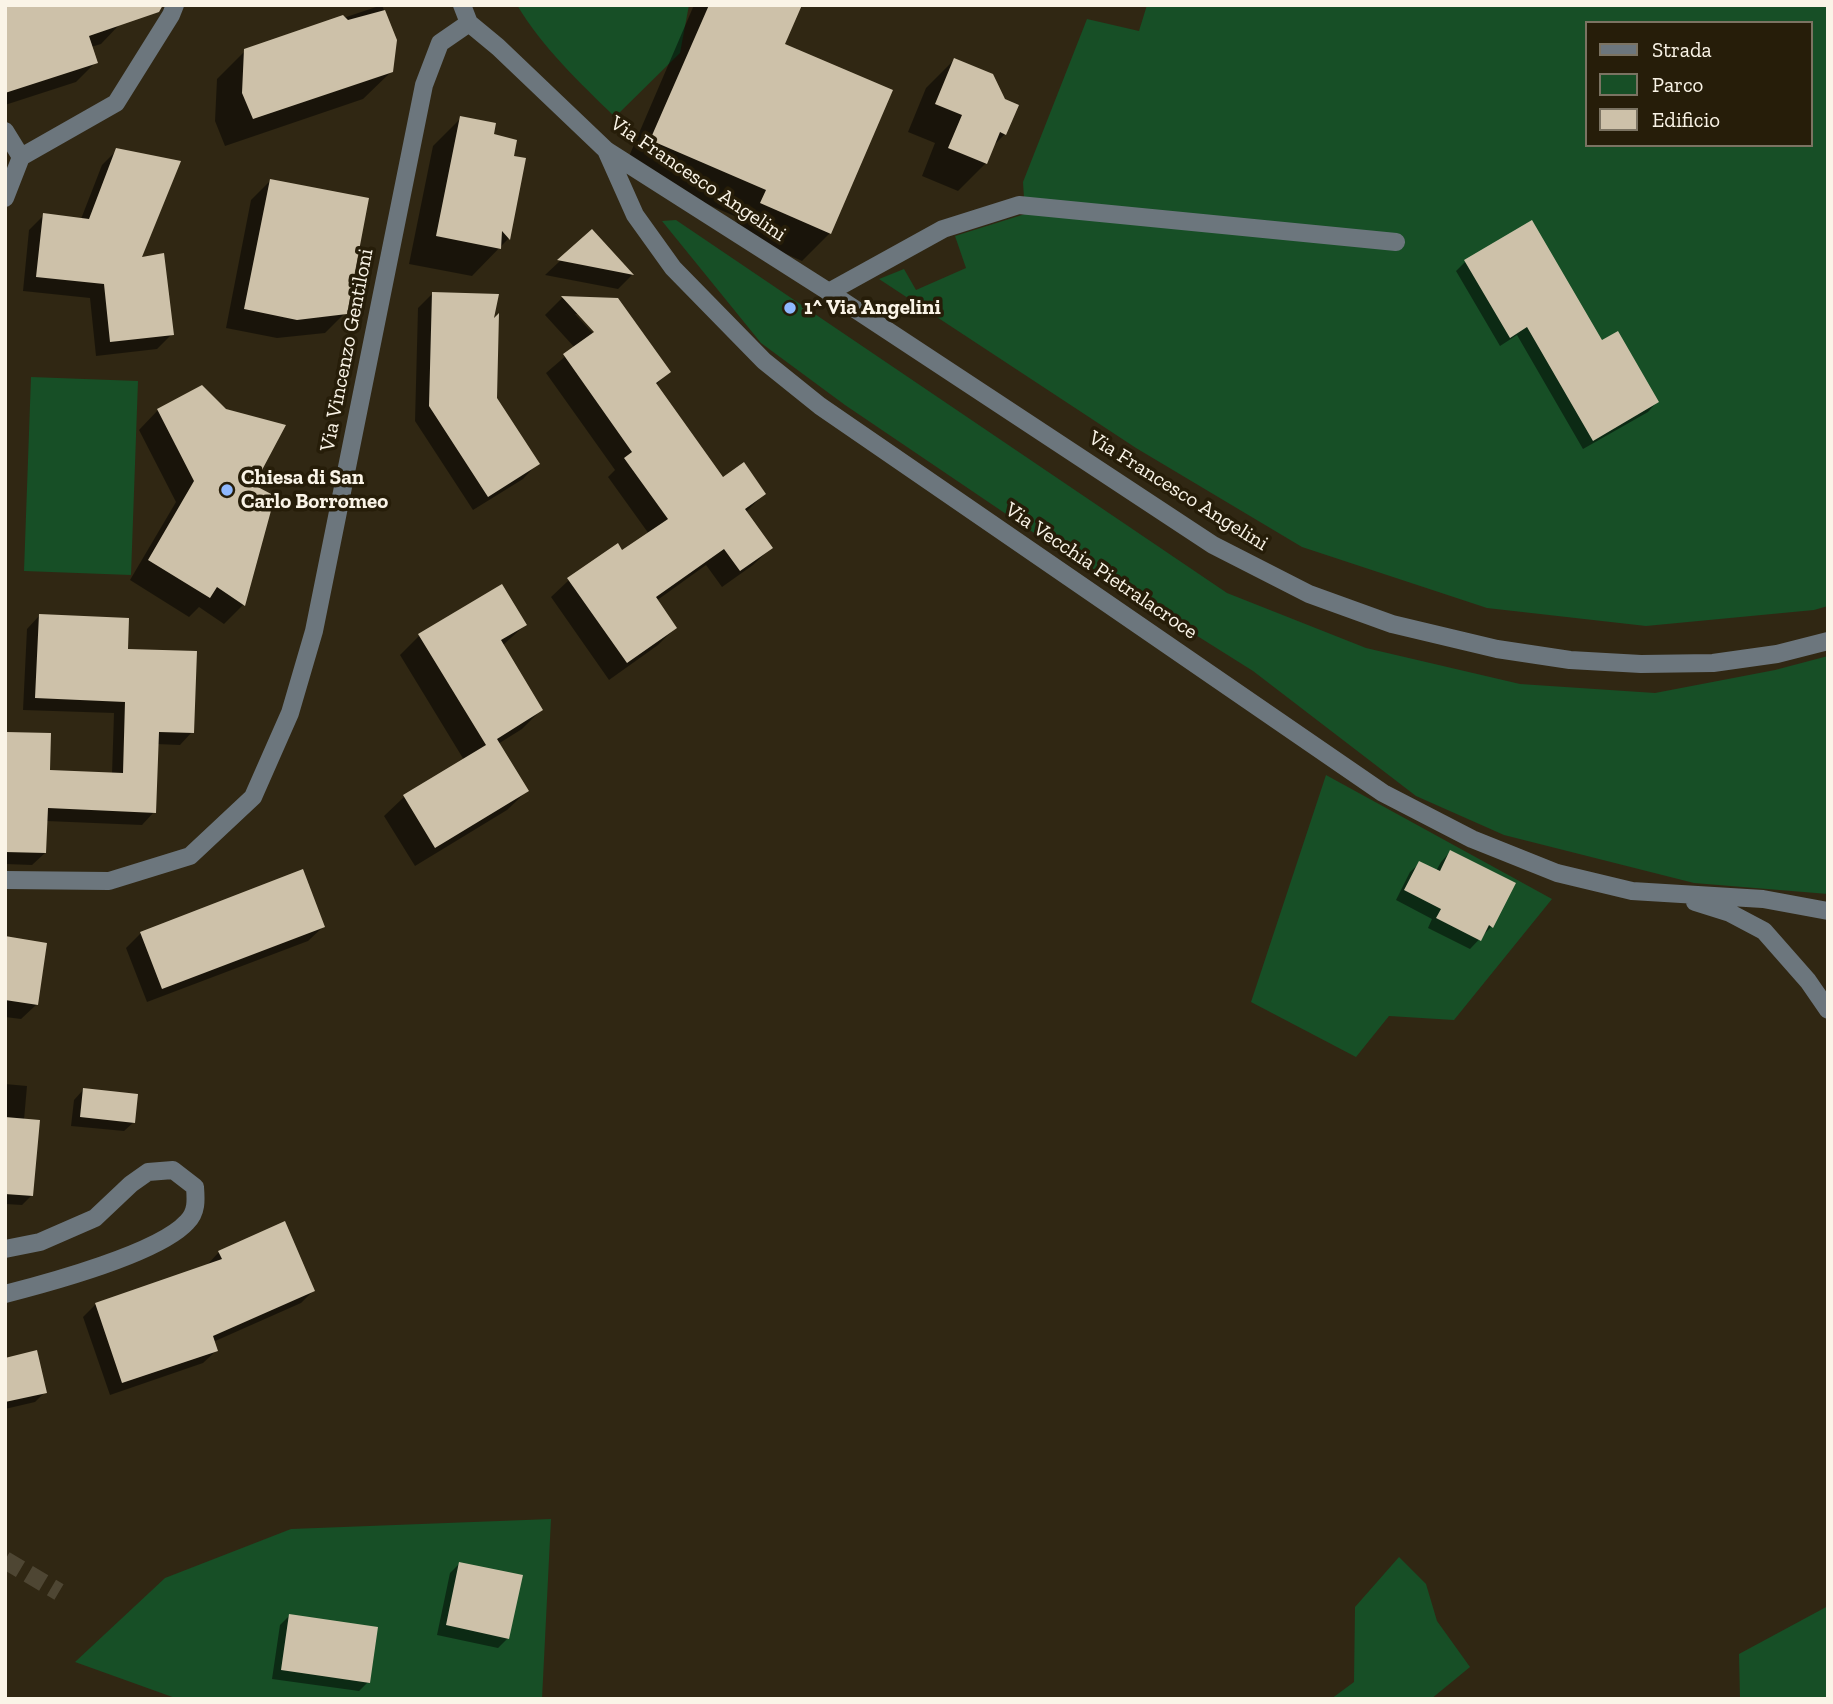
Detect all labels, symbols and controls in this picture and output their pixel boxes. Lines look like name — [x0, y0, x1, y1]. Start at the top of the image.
legend — [1584, 21, 1812, 147]
text: Strada — [1652, 37, 1712, 62]
text: Parco — [1652, 72, 1703, 97]
text: Edificio — [1652, 107, 1720, 132]
street label: Via Francesco Angelini — [605, 111, 791, 247]
street label: Via Vincenzo Gentiloni — [315, 246, 379, 454]
place label: 1^ Via Angelini — [804, 295, 941, 321]
marker: 1^ Via Angelini — [782, 300, 798, 316]
street label: Via Francesco Angelini — [1084, 425, 1272, 557]
place label: Chiesa di San Carlo Borromeo — [241, 465, 388, 515]
marker: Chiesa di San Carlo Borromeo — [219, 482, 235, 498]
street label: Via Vecchia Pietralacroce — [1000, 497, 1202, 645]

